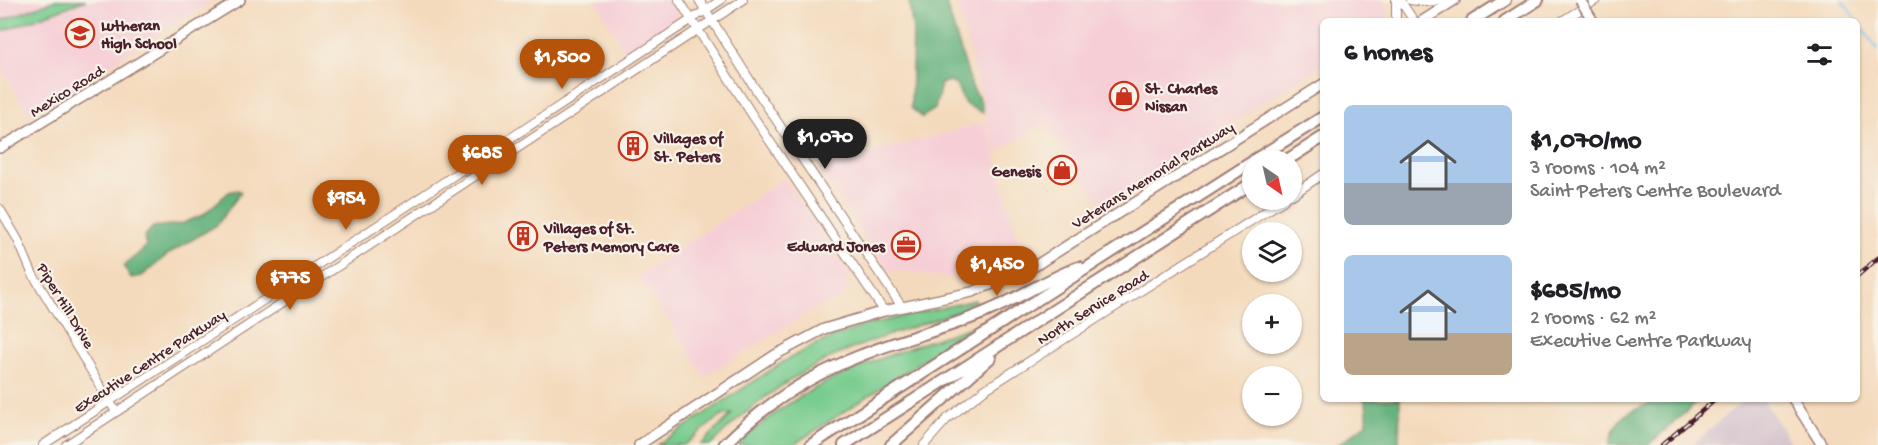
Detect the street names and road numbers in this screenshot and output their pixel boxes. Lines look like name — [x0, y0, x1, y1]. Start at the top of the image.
street label: Mexico Road — [27, 62, 110, 123]
street label: Veterans Memorial Parkway — [1068, 119, 1239, 235]
street label: Piper Hill Drive — [31, 260, 97, 354]
street label: North Service Road — [1035, 266, 1154, 351]
street label: Executive Centre Parkway — [71, 307, 230, 419]

